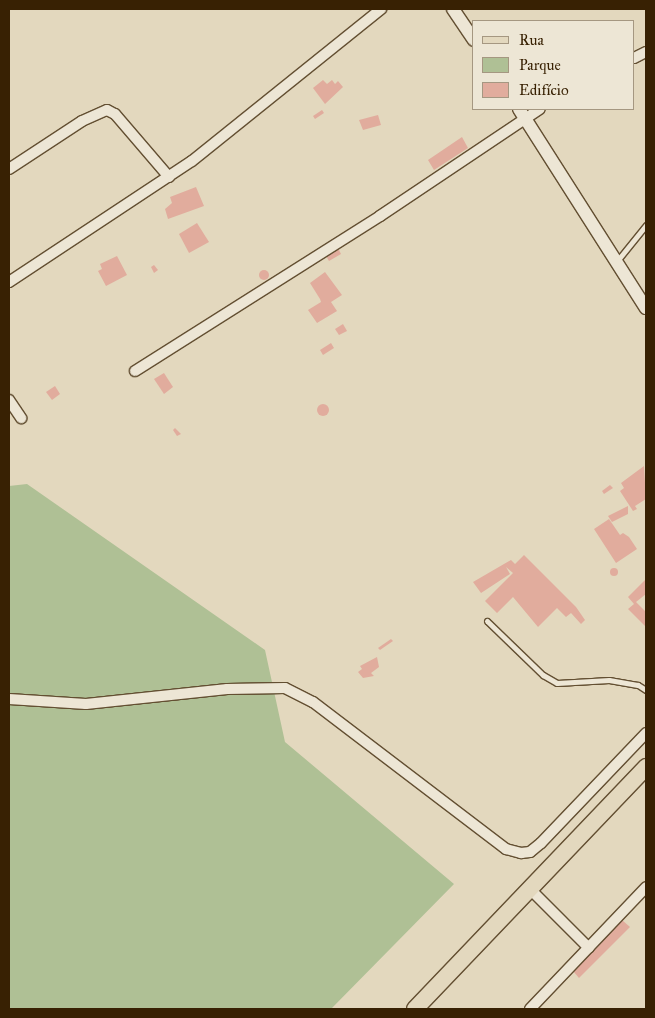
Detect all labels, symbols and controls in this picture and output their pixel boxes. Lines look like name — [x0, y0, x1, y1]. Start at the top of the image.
legend — [472, 20, 635, 110]
text: Rua — [519, 31, 544, 49]
text: Parque — [519, 56, 561, 74]
text: Edifício — [519, 81, 569, 99]

